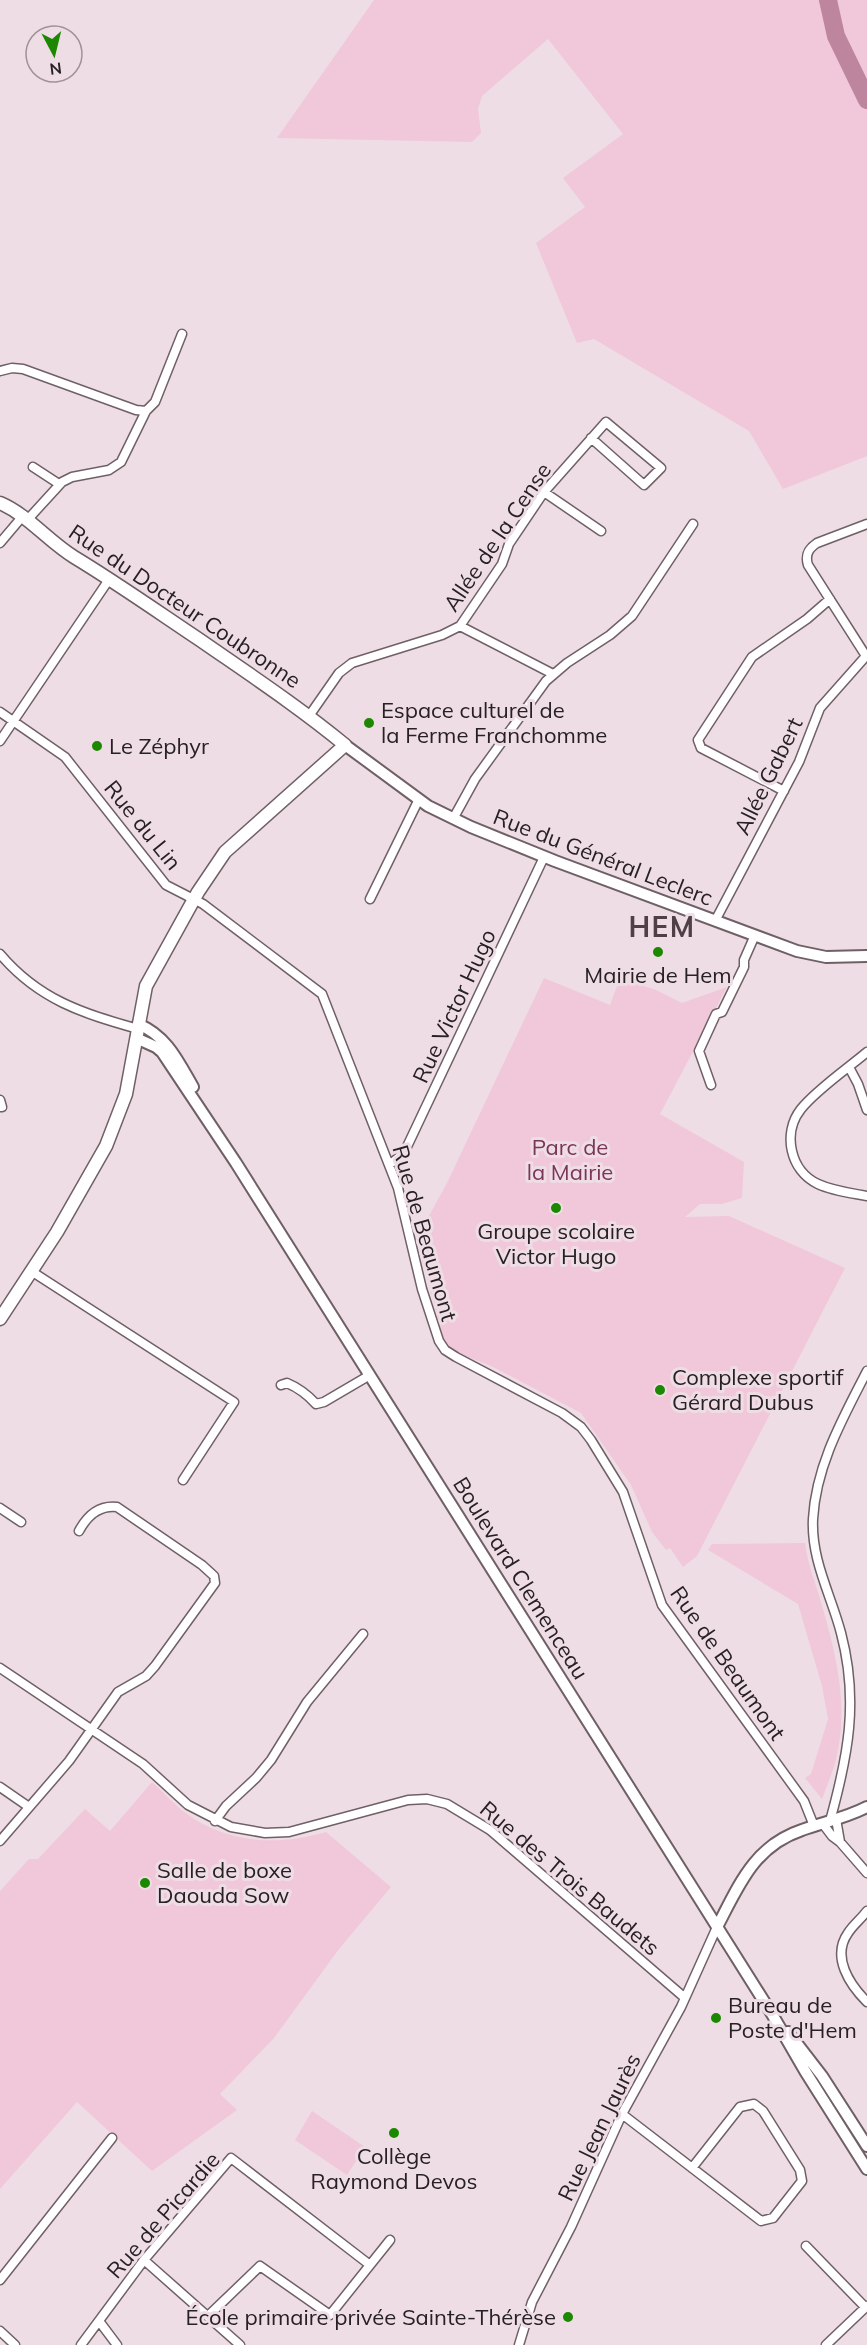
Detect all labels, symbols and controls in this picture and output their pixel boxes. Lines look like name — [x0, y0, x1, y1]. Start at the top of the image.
north arrow — [24, 24, 84, 84]
text: N — [49, 58, 63, 80]
street label: Allée de la Cense — [437, 457, 557, 617]
street label: Rue du Docteur Coubronne — [64, 518, 306, 694]
place label: Espace culturel de la Ferme Franchomme — [381, 696, 607, 749]
street label: Allée Gabert — [728, 713, 809, 839]
marker: Espace culturel de la Ferme Franchomme — [362, 716, 376, 730]
place label: Le Zéphyr — [109, 732, 209, 760]
marker: Le Zéphyr — [90, 739, 104, 753]
street label: Rue du Lin — [98, 774, 188, 876]
street label: Rue du Général Leclerc — [489, 802, 717, 912]
district label: HEM — [628, 909, 696, 944]
street label: Rue Victor Hugo — [406, 925, 502, 1087]
marker: Mairie de Hem — [651, 945, 665, 959]
place label: Mairie de Hem — [584, 961, 732, 989]
park label: Parc de la Mairie — [527, 1133, 613, 1186]
street label: Rue de Beaumont — [386, 1142, 464, 1325]
marker: Groupe scolaire Victor Hugo — [549, 1201, 563, 1215]
place label: Groupe scolaire Victor Hugo — [477, 1217, 635, 1270]
place label: Complexe sportif Gérard Dubus — [672, 1363, 844, 1416]
marker: Complexe sportif Gérard Dubus — [653, 1383, 667, 1397]
street label: Boulevard Clemenceau — [447, 1471, 595, 1685]
street label: Rue de Beaumont — [664, 1580, 792, 1746]
street label: Rue des Trois Baudets — [474, 1795, 666, 1961]
place label: Salle de boxe Daouda Sow — [157, 1856, 292, 1909]
marker: Salle de boxe Daouda Sow — [138, 1876, 152, 1890]
place label: Bureau de Poste d'Hem — [728, 1991, 857, 2044]
marker: Bureau de Poste d'Hem — [709, 2011, 723, 2025]
street label: Rue Jean Jaurès — [551, 2049, 647, 2205]
marker: Collège Raymond Devos — [387, 2126, 401, 2140]
place label: Collège Raymond Devos — [311, 2142, 477, 2195]
street label: Rue de Picardie — [100, 2146, 226, 2284]
place label: École primaire privée Sainte-Thérèse — [186, 2303, 556, 2331]
marker: École primaire privée Sainte-Thérèse — [561, 2310, 575, 2324]

